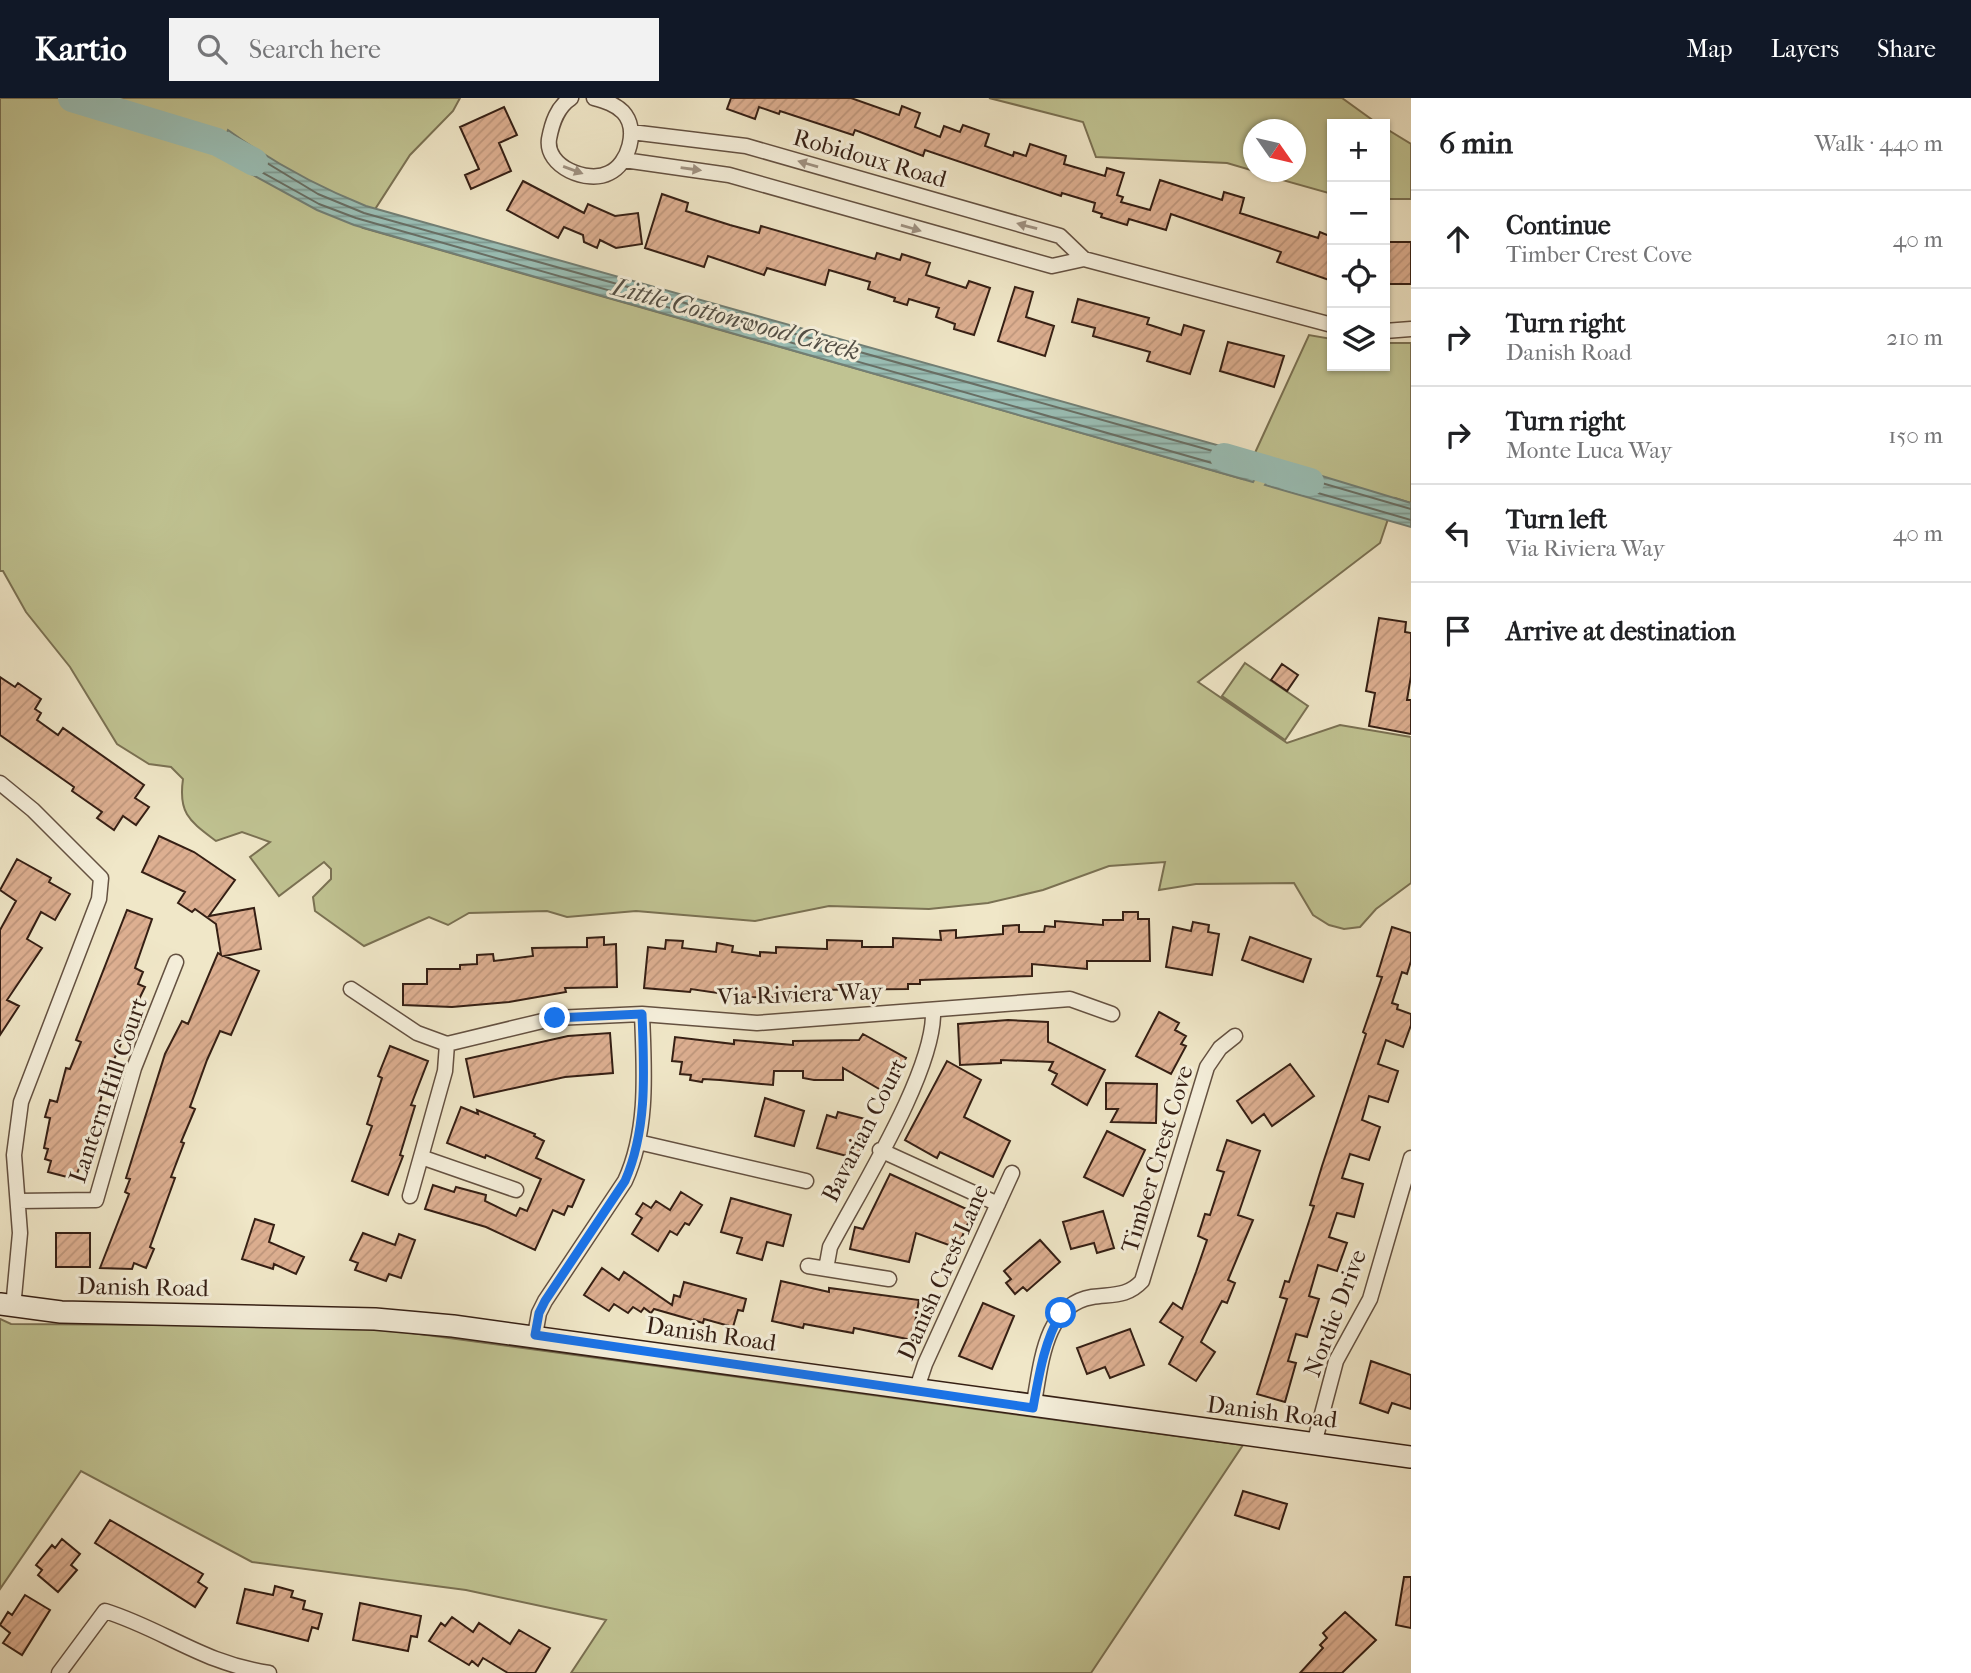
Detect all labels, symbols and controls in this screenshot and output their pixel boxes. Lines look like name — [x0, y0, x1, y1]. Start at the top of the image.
search box — [169, 18, 659, 81]
text: Kartio — [35, 30, 127, 69]
icon: search — [193, 30, 231, 68]
text: Search here — [249, 34, 381, 65]
text: Map — [1687, 35, 1733, 63]
text: Layers — [1771, 35, 1839, 63]
text: Share — [1877, 35, 1936, 63]
north arrow — [1243, 119, 1306, 182]
map controls — [1327, 119, 1390, 371]
button: + — [1327, 119, 1390, 182]
street label: Robidoux Road — [790, 123, 951, 194]
text: 6 min — [1439, 126, 1513, 161]
text: Walk · 440 m — [1815, 130, 1943, 157]
one-way arrow — [797, 158, 819, 169]
one-way arrow — [680, 164, 702, 175]
one-way arrow — [563, 165, 584, 176]
button: − — [1327, 182, 1390, 245]
text: Continue — [1506, 210, 1611, 241]
icon: ahead — [1439, 220, 1477, 258]
one-way arrow — [1016, 221, 1037, 231]
one-way arrow — [901, 223, 922, 233]
text: 40 m — [1893, 226, 1943, 253]
text: Timber Crest Cove — [1506, 241, 1692, 268]
button: locate — [1327, 245, 1390, 308]
water label: Little Cottonwood Creek — [607, 270, 863, 367]
button: layers — [1327, 308, 1390, 371]
text: Turn right — [1506, 308, 1626, 339]
icon: right — [1439, 318, 1477, 356]
text: 210 m — [1886, 324, 1943, 351]
text: Danish Road — [1506, 339, 1632, 366]
text: Turn right — [1506, 406, 1626, 437]
icon: right — [1439, 416, 1477, 454]
text: 150 m — [1888, 422, 1943, 449]
text: Monte Luca Way — [1506, 437, 1672, 464]
text: Turn left — [1506, 504, 1607, 535]
icon: left — [1439, 514, 1477, 552]
text: 40 m — [1893, 520, 1943, 547]
text: Via Riviera Way — [1506, 535, 1665, 562]
icon: arrive — [1439, 612, 1477, 650]
text: Arrive at destination — [1506, 616, 1736, 647]
street label: Via Riviera Way — [716, 977, 884, 1011]
street label: Lantern Hill Court — [63, 993, 153, 1186]
route end — [539, 1002, 570, 1033]
street label: Bavarian Court — [816, 1053, 912, 1206]
street label: Timber Crest Cove — [1115, 1062, 1199, 1256]
street label: Danish Crest Lane — [892, 1180, 994, 1364]
street label: Nordic Drive — [1298, 1245, 1372, 1381]
street label: Danish Road — [77, 1272, 210, 1302]
route start — [1045, 1297, 1076, 1328]
street label: Danish Road — [644, 1311, 779, 1357]
street label: Danish Road — [1205, 1390, 1340, 1434]

